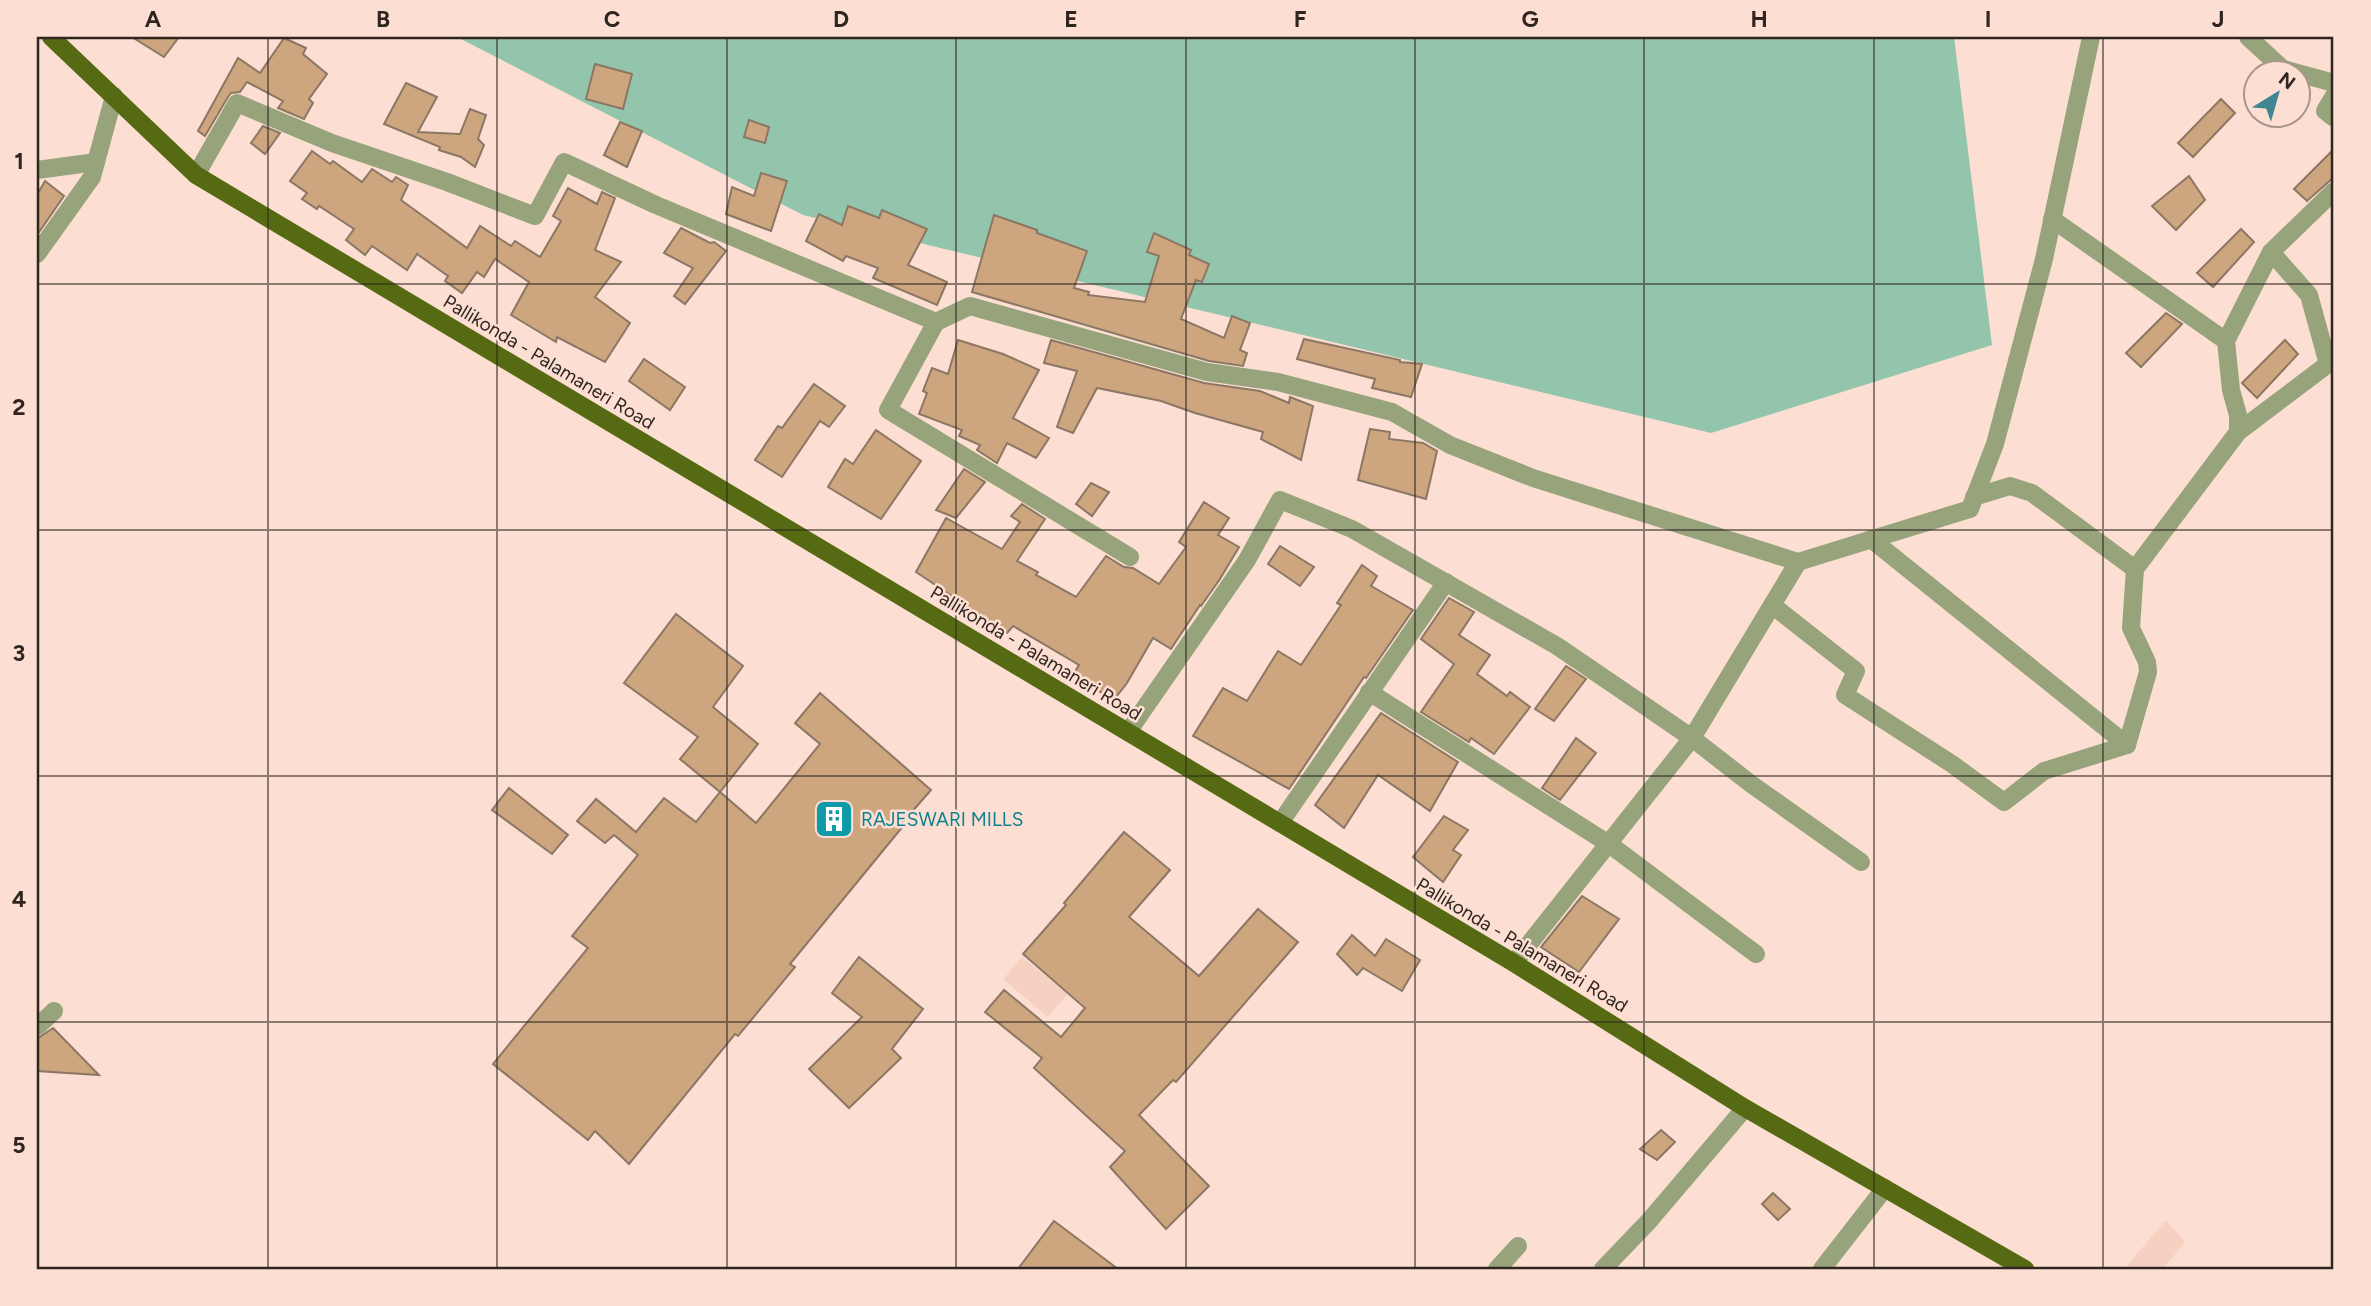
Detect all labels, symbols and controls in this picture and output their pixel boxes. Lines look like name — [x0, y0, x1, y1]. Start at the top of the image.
text: A — [145, 5, 162, 33]
text: B — [376, 5, 390, 33]
text: C — [604, 5, 621, 33]
text: D — [833, 5, 849, 33]
text: E — [1064, 5, 1078, 33]
text: F — [1294, 5, 1307, 33]
text: G — [1521, 5, 1539, 33]
text: H — [1750, 5, 1768, 33]
text: I — [1985, 5, 1991, 33]
text: J — [2212, 5, 2224, 33]
north arrow — [2242, 60, 2312, 130]
text: N — [2274, 67, 2300, 94]
text: 1 — [14, 147, 24, 175]
street label: Pallikonda - Palamaneri Road — [439, 290, 659, 434]
text: 2 — [12, 393, 26, 421]
street label: Pallikonda - Palamaneri Road — [926, 581, 1146, 725]
text: 3 — [13, 639, 25, 667]
building icon: RAJESWARI MILLS — [813, 798, 855, 840]
place label: RAJESWARI MILLS — [861, 808, 1023, 831]
street label: Pallikonda - Palamaneri Road — [1412, 873, 1632, 1017]
text: 4 — [12, 885, 26, 913]
text: 5 — [12, 1131, 26, 1159]

